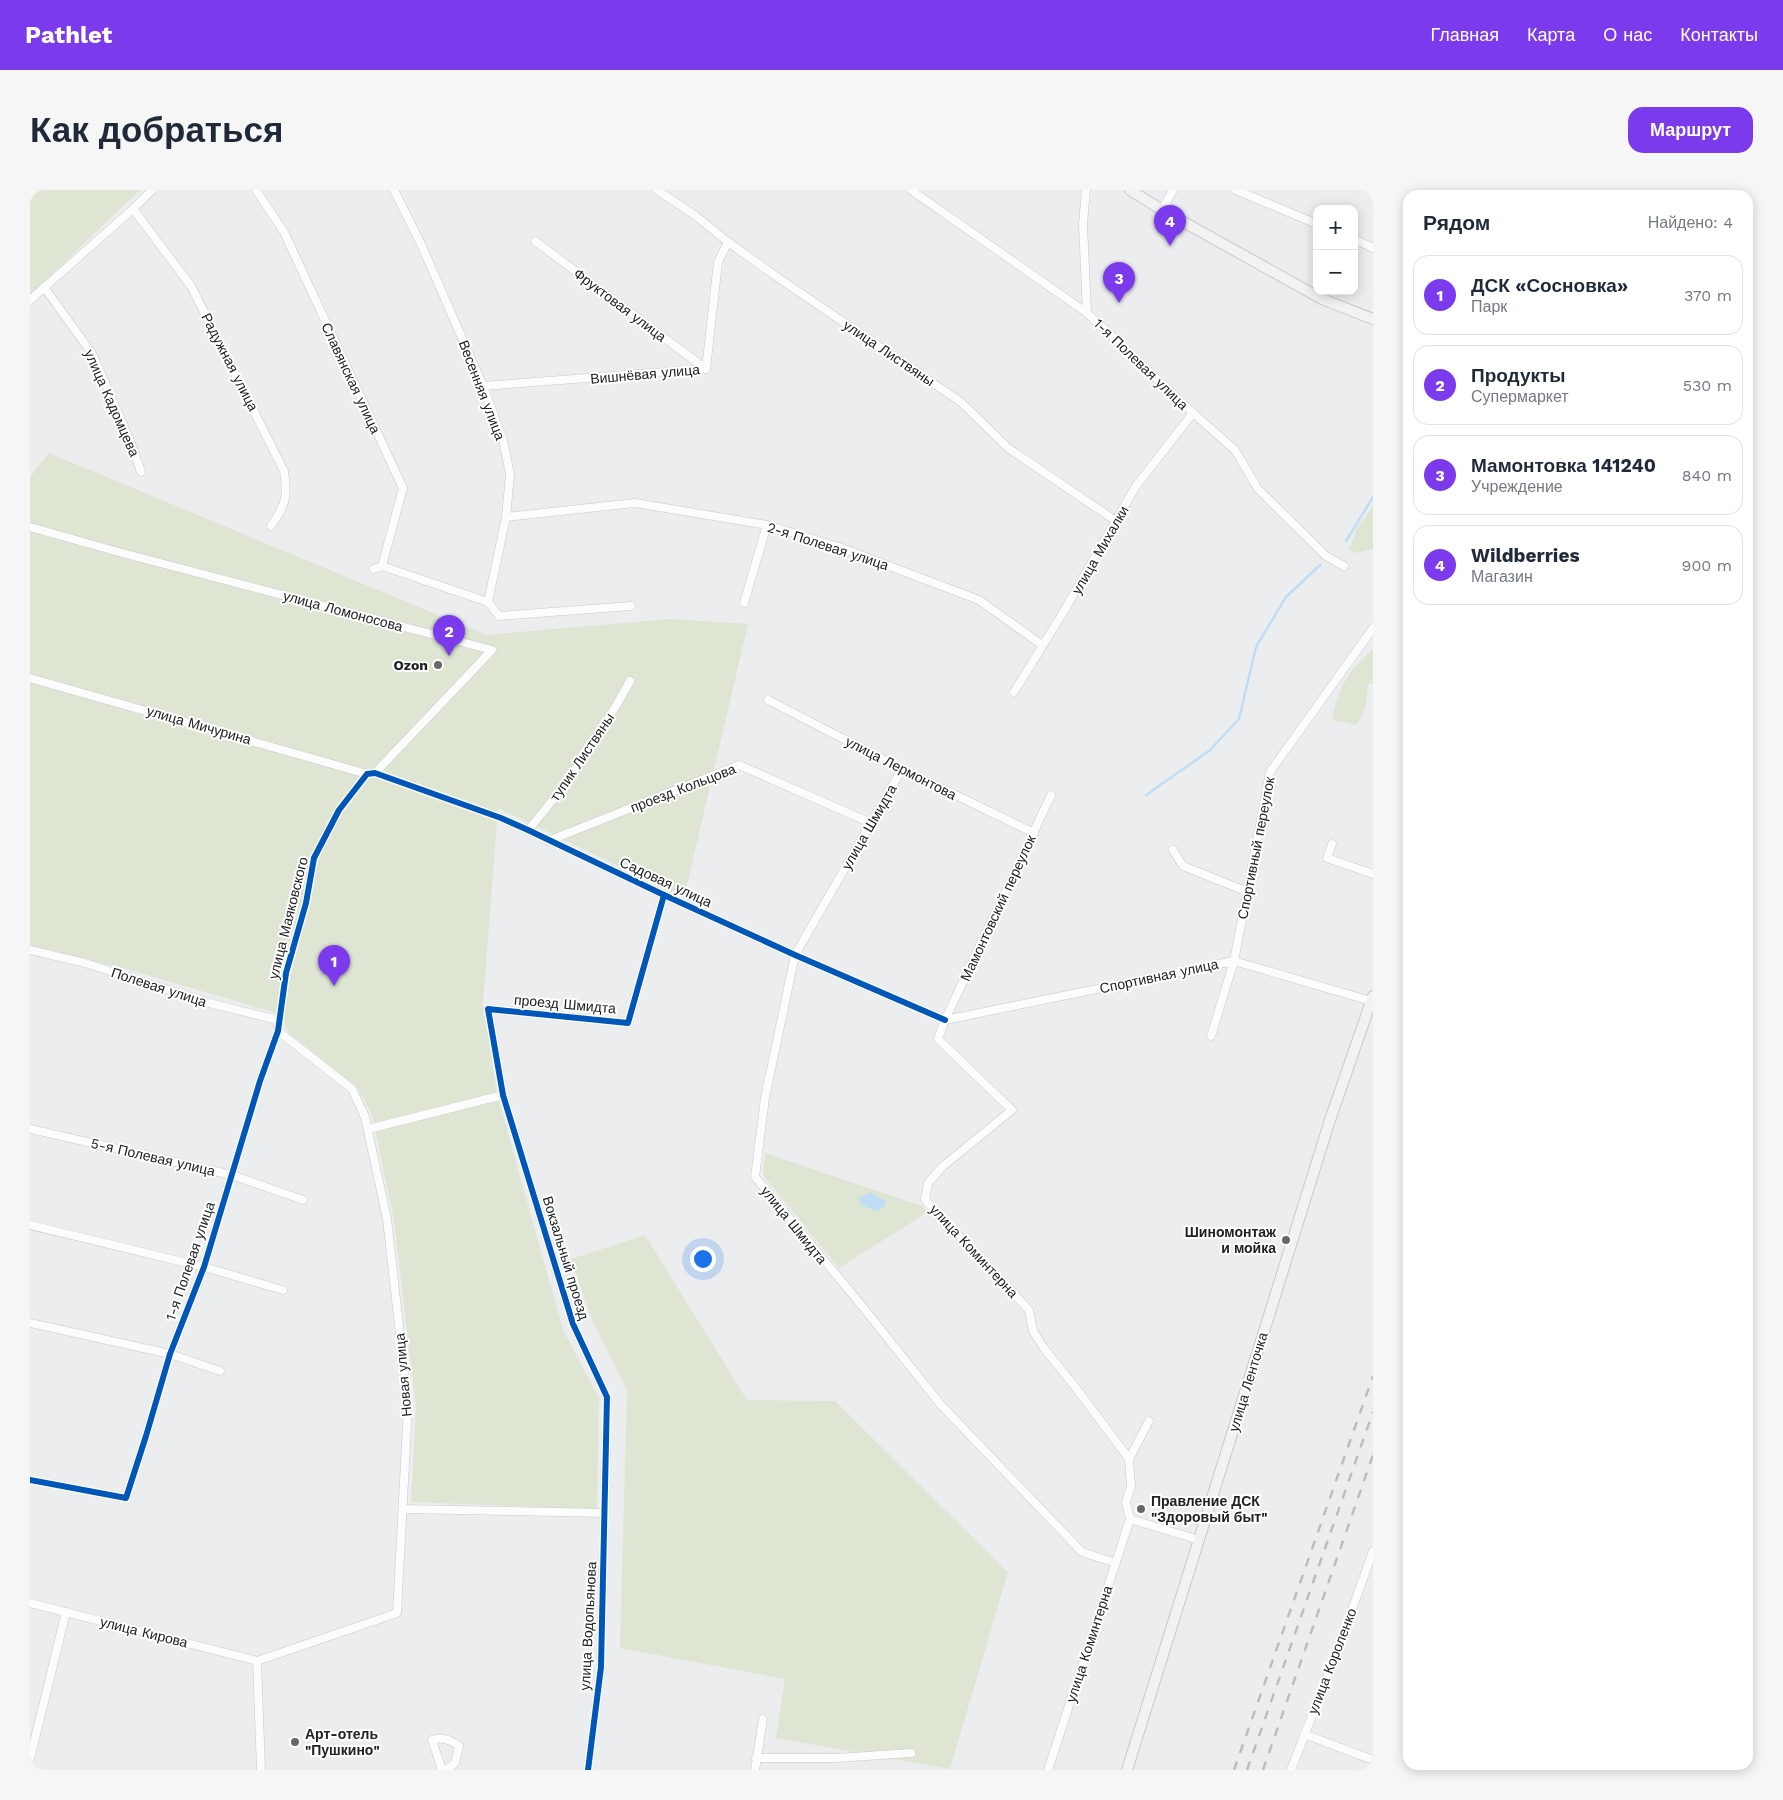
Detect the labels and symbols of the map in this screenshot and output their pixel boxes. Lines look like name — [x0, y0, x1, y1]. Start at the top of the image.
pin: 4 — [1154, 205, 1186, 246]
pin: 3 — [1103, 262, 1135, 303]
street label: Фруктовая улица — [571, 265, 670, 345]
street label: Радужная улица — [198, 310, 262, 414]
street label: 1-я Полевая улица — [1091, 315, 1191, 413]
street label: улица Листвяны — [840, 317, 938, 389]
street label: Славянская улица — [318, 320, 384, 436]
street label: Весенняя улица — [456, 338, 509, 442]
street label: улица Кадомцева — [81, 347, 143, 459]
street label: Вишнёвая улица — [590, 361, 701, 387]
street label: улица Михалки — [1068, 503, 1132, 597]
street label: 2-я Полевая улица — [765, 519, 891, 573]
street label: улица Ломоносова — [281, 587, 405, 635]
pin: 2 — [433, 615, 465, 656]
place label: Ozon — [393, 657, 428, 673]
marker: Ozon — [432, 659, 444, 671]
street label: улица Мичурина — [145, 702, 253, 748]
street label: тупик Листвяны — [547, 710, 617, 804]
street label: улица Лермонтова — [843, 733, 959, 803]
street label: проезд Кольцова — [628, 760, 738, 815]
street label: Спортивный переулок — [1234, 775, 1278, 921]
street label: улица Шмидта — [838, 781, 900, 872]
street label: Мамонтовский переулок — [957, 832, 1039, 984]
street label: Садовая улица — [617, 854, 715, 910]
street label: улица Маяковского — [265, 855, 311, 981]
pin: 1 — [318, 945, 350, 986]
street label: Спортивная улица — [1098, 956, 1220, 996]
street label: Полевая улица — [109, 964, 209, 1010]
street label: проезд Шмидта — [513, 992, 617, 1016]
street label: 5-я Полевая улица — [89, 1135, 217, 1179]
street label: улица Шмидта — [758, 1183, 830, 1267]
street label: Вокзальный проезд — [540, 1194, 592, 1322]
street label: 1-я Полевая улица — [162, 1199, 218, 1322]
street label: улица Коминтерна — [927, 1201, 1022, 1301]
place label: Шиномонтаж и мойка — [1185, 1224, 1277, 1256]
marker: Шиномонтаж и мойка — [1280, 1234, 1292, 1246]
your location — [690, 1246, 716, 1272]
street label: улица Ленточка — [1225, 1330, 1271, 1434]
street label: Новая улица — [391, 1332, 415, 1417]
place label: Правление ДСК "Здоровый быт" — [1151, 1493, 1267, 1525]
marker: Правление ДСК "Здоровый быт" — [1135, 1503, 1147, 1515]
street label: улица Водопьянова — [577, 1561, 599, 1691]
street label: улица Коминтерна — [1063, 1583, 1115, 1704]
street label: улица Короленко — [1304, 1606, 1360, 1716]
street label: улица Кирова — [98, 1613, 190, 1651]
place label: Арт-отель "Пушкино" — [305, 1726, 380, 1758]
marker: Арт-отель "Пушкино" — [289, 1736, 301, 1748]

